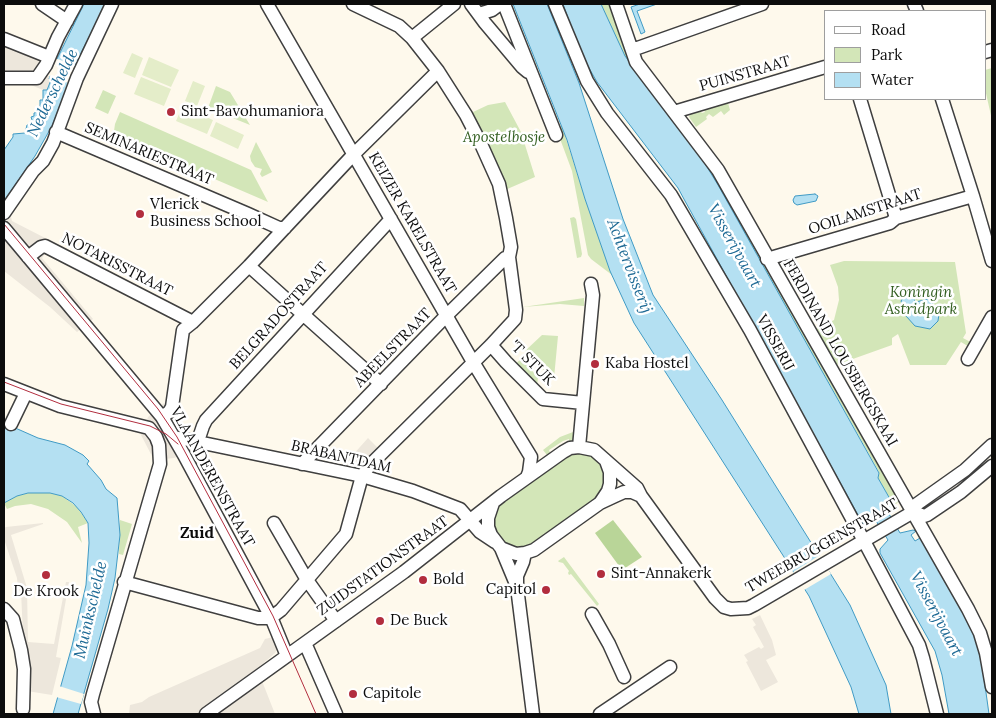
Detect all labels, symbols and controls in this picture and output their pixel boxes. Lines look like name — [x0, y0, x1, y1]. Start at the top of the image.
legend — [824, 10, 986, 100]
text: Road — [871, 20, 906, 39]
text: Park — [871, 45, 902, 64]
water label: Nederschelde — [23, 46, 83, 140]
street label: PUINSTRAAT — [697, 52, 793, 96]
text: Water — [871, 70, 913, 89]
place label: Sint-Bavohumaniora — [181, 103, 324, 121]
marker: Sint-Bavohumaniora — [165, 106, 177, 118]
street label: SEMINARIESTRAAT — [82, 119, 216, 189]
park label: Apostelbosje — [463, 129, 545, 147]
street label: KEIZER KARELSTRAAT — [364, 149, 460, 297]
street label: OOILAMSTRAAT — [806, 185, 924, 239]
place label: Vlerick Business School — [150, 196, 262, 231]
water label: Visserijvaart — [703, 201, 765, 291]
marker: Vlerick Business School — [134, 208, 146, 220]
water label: Achtervisserij — [602, 216, 656, 316]
street label: NOTARISSTRAAT — [59, 229, 175, 301]
street label: FERDINAND LOUSBERGSKAAI — [779, 256, 901, 450]
street label: BELGRADOSTRAAT — [226, 259, 332, 373]
park label: Koningin Astridpark — [885, 284, 957, 319]
street label: ABEELSTRAAT — [351, 305, 435, 391]
street label: VISSERIJ — [752, 312, 798, 374]
street label: 'T STUK — [506, 337, 558, 389]
place label: Kaba Hostel — [605, 355, 689, 373]
marker: Kaba Hostel — [589, 358, 601, 370]
street label: VLAANDERENSTRAAT — [166, 404, 258, 550]
street label: BRABANTDAM — [289, 437, 393, 477]
street label: TWEEBRUGGENSTRAAT — [742, 495, 902, 597]
street label: ZUIDSTATIONSTRAAT — [314, 512, 452, 620]
district label: Zuid — [180, 523, 214, 543]
water label: Muinkschelde — [70, 559, 112, 661]
place label: Sint-Annakerk — [611, 565, 711, 583]
marker: Sint-Annakerk — [595, 568, 607, 580]
water label: Visserijvaart — [906, 568, 966, 660]
marker: De Krook — [40, 569, 52, 581]
place label: Bold — [433, 571, 464, 589]
marker: Bold — [417, 574, 429, 586]
place label: Capitol — [486, 581, 536, 599]
place label: De Krook — [13, 583, 79, 601]
marker: Capitol — [540, 584, 552, 596]
place label: De Buck — [390, 612, 447, 630]
marker: De Buck — [374, 615, 386, 627]
place label: Capitole — [363, 685, 421, 703]
marker: Capitole — [347, 688, 359, 700]

